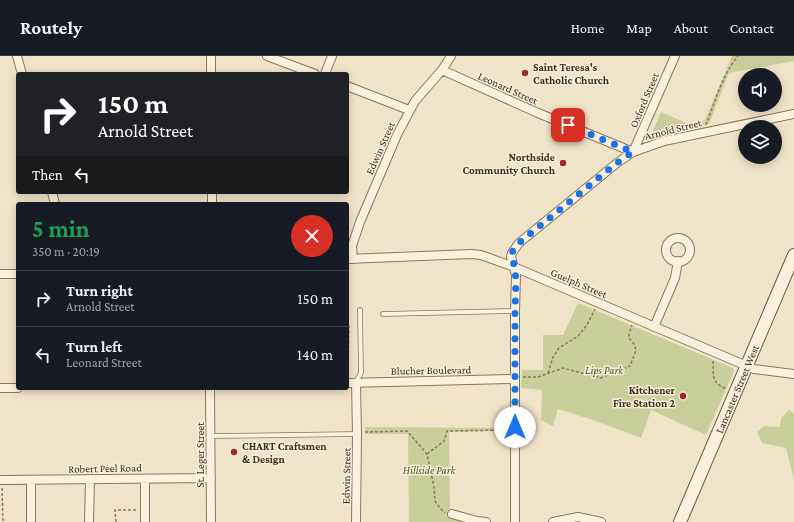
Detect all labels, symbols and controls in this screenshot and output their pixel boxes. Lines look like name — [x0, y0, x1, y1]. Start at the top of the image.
text: Routely — [20, 17, 82, 38]
text: Home — [571, 20, 604, 36]
text: Map — [626, 20, 652, 36]
text: About — [674, 20, 708, 36]
text: Contact — [730, 20, 774, 36]
place label: Saint Teresa's Catholic Church — [533, 61, 610, 86]
marker: Saint Teresa's Catholic Church — [520, 68, 530, 78]
map controls — [738, 68, 782, 164]
button: sound — [738, 68, 782, 112]
street label: Leonard Street — [476, 69, 540, 107]
street label: Oxford Street — [627, 70, 661, 129]
icon: right — [32, 88, 84, 140]
text: 150 m — [98, 88, 168, 119]
pin — [551, 108, 585, 142]
icon: arrive — [557, 114, 579, 136]
street label: Arnold Street — [643, 116, 703, 142]
street label: Edwin Street — [363, 119, 397, 176]
button: layers — [738, 120, 782, 164]
text: Arnold Street — [98, 121, 193, 141]
place label: Northside Community Church — [462, 151, 556, 176]
marker: Northside Community Church — [558, 158, 568, 168]
icon: left — [71, 164, 93, 186]
text: Then — [32, 167, 63, 183]
text: 5 min — [32, 215, 89, 242]
button: close — [291, 215, 333, 257]
text: 350 m · 20:19 — [32, 244, 100, 259]
street label: Guelph Street — [549, 266, 609, 301]
text: Turn right — [66, 283, 133, 299]
icon: right — [32, 288, 54, 310]
text: 150 m — [298, 291, 333, 307]
text: Arnold Street — [66, 299, 135, 314]
text: Turn left — [66, 339, 122, 355]
street label: Lancaster Street West — [713, 343, 761, 435]
icon: left — [32, 344, 54, 366]
text: 140 m — [297, 347, 333, 363]
text: Leonard Street — [66, 355, 142, 370]
street label: Blucher Boulevard — [391, 363, 472, 377]
park label: Lips Park — [585, 364, 624, 377]
place label: Kitchener Fire Station 2 — [613, 384, 676, 409]
marker: Kitchener Fire Station 2 — [678, 391, 688, 401]
position arrow — [494, 406, 536, 448]
street label: St. Leger Street — [194, 422, 207, 488]
place label: CHART Craftsmen & Design — [242, 440, 327, 465]
marker: CHART Craftsmen & Design — [229, 447, 239, 457]
street label: Edwin Street — [340, 447, 352, 504]
street label: Robert Peel Road — [68, 461, 142, 475]
park label: Hillside Park — [403, 464, 456, 476]

